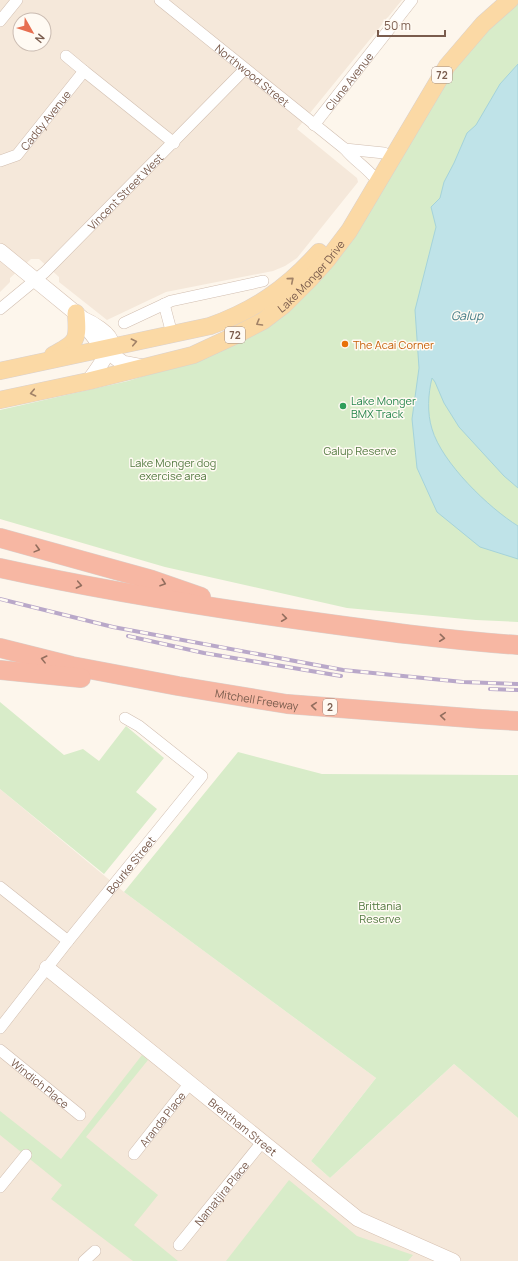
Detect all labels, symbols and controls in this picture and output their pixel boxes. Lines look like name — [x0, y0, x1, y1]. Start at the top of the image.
north arrow — [12, 12, 52, 52]
scale bar — [378, 12, 445, 38]
text: 50 m — [384, 17, 411, 34]
text: N — [32, 31, 48, 46]
street label: Northwood Street — [212, 40, 293, 109]
street label: Clune Avenue — [321, 48, 376, 113]
road number: 72 — [432, 67, 452, 83]
street label: Caddy Avenue — [16, 86, 74, 153]
street label: Vincent Street West — [84, 149, 166, 232]
street label: Lake Monger Drive — [274, 236, 348, 315]
one-way arrow — [287, 277, 294, 284]
water label: Galup — [451, 307, 484, 324]
one-way arrow — [256, 318, 264, 325]
road number: 72 — [225, 327, 245, 343]
place label: The Acai Corner — [353, 337, 434, 352]
one-way arrow — [131, 339, 137, 347]
marker: The Acai Corner — [340, 339, 350, 349]
one-way arrow — [29, 388, 36, 396]
place label: Lake Monger BMX Track — [351, 393, 416, 421]
marker: Lake Monger BMX Track — [338, 401, 348, 411]
park label: Galup Reserve — [323, 443, 397, 458]
park label: Lake Monger dog exercise area — [130, 455, 216, 483]
one-way arrow — [34, 544, 41, 553]
one-way arrow — [159, 579, 166, 587]
one-way arrow — [76, 580, 82, 588]
one-way arrow — [281, 613, 287, 622]
one-way arrow — [439, 634, 445, 643]
one-way arrow — [41, 655, 47, 663]
street label: Mitchell Freeway — [214, 685, 299, 712]
road number: 2 — [323, 699, 337, 715]
one-way arrow — [311, 702, 317, 711]
one-way arrow — [440, 712, 446, 721]
street label: Bourke Street — [102, 833, 158, 896]
park label: Brittania Reserve — [359, 898, 401, 926]
street label: Windich Place — [8, 1055, 73, 1111]
street label: Aranda Place — [136, 1088, 189, 1149]
street label: Brentham Street — [206, 1094, 281, 1159]
street label: Namatjira Place — [191, 1157, 252, 1228]

